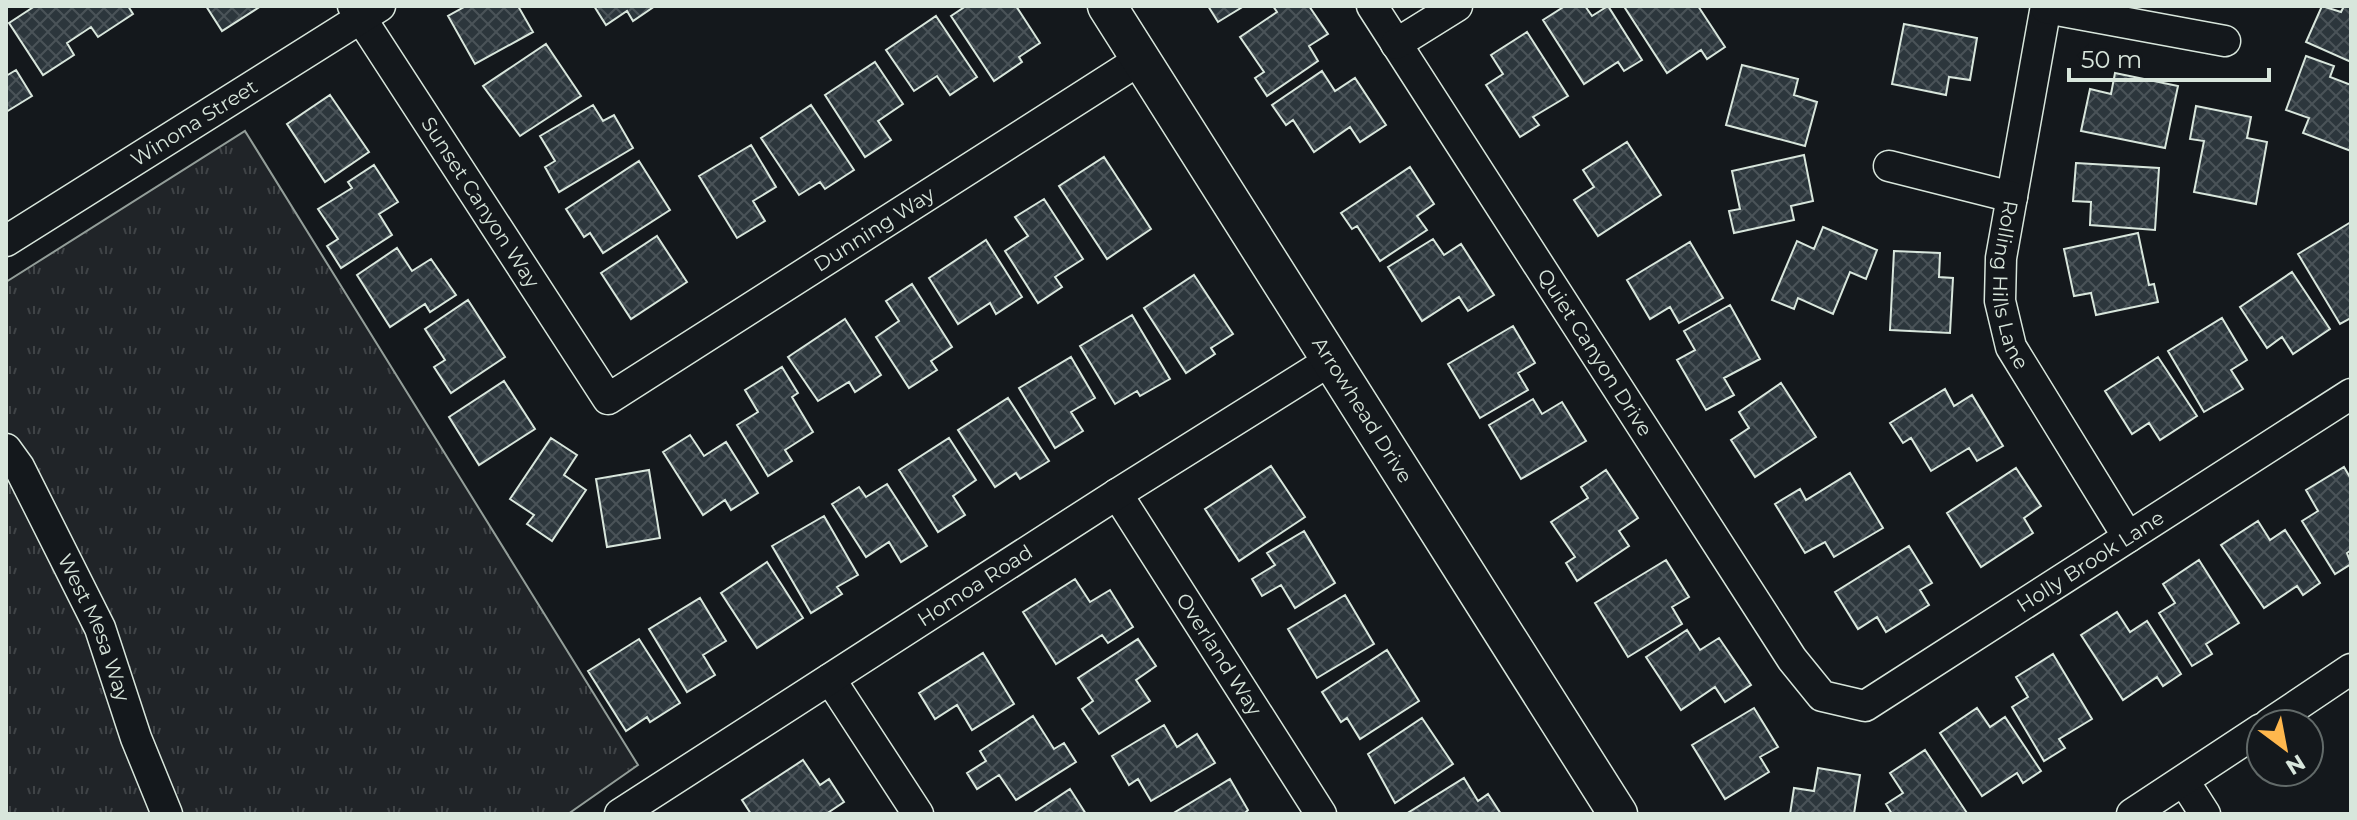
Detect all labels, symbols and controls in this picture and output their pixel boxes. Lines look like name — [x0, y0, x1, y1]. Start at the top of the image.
scale bar — [2069, 32, 2269, 82]
text: 50 m — [2081, 45, 2142, 74]
street label: Winona Street — [126, 74, 262, 171]
street label: Sunset Canyon Way — [416, 112, 545, 292]
street label: Dunning Way — [809, 182, 939, 277]
street label: Rolling Hills Lane — [1988, 199, 2034, 374]
street label: Quiet Canyon Drive — [1532, 264, 1658, 441]
street label: Arrowhead Drive — [1307, 332, 1418, 487]
street label: Holly Brook Lane — [2012, 505, 2168, 617]
street label: Homoa Road — [913, 540, 1037, 631]
street label: West Mesa Way — [53, 550, 135, 705]
street label: Overland Way — [1171, 589, 1267, 720]
north arrow — [2245, 708, 2325, 788]
text: N — [2281, 748, 2310, 781]

